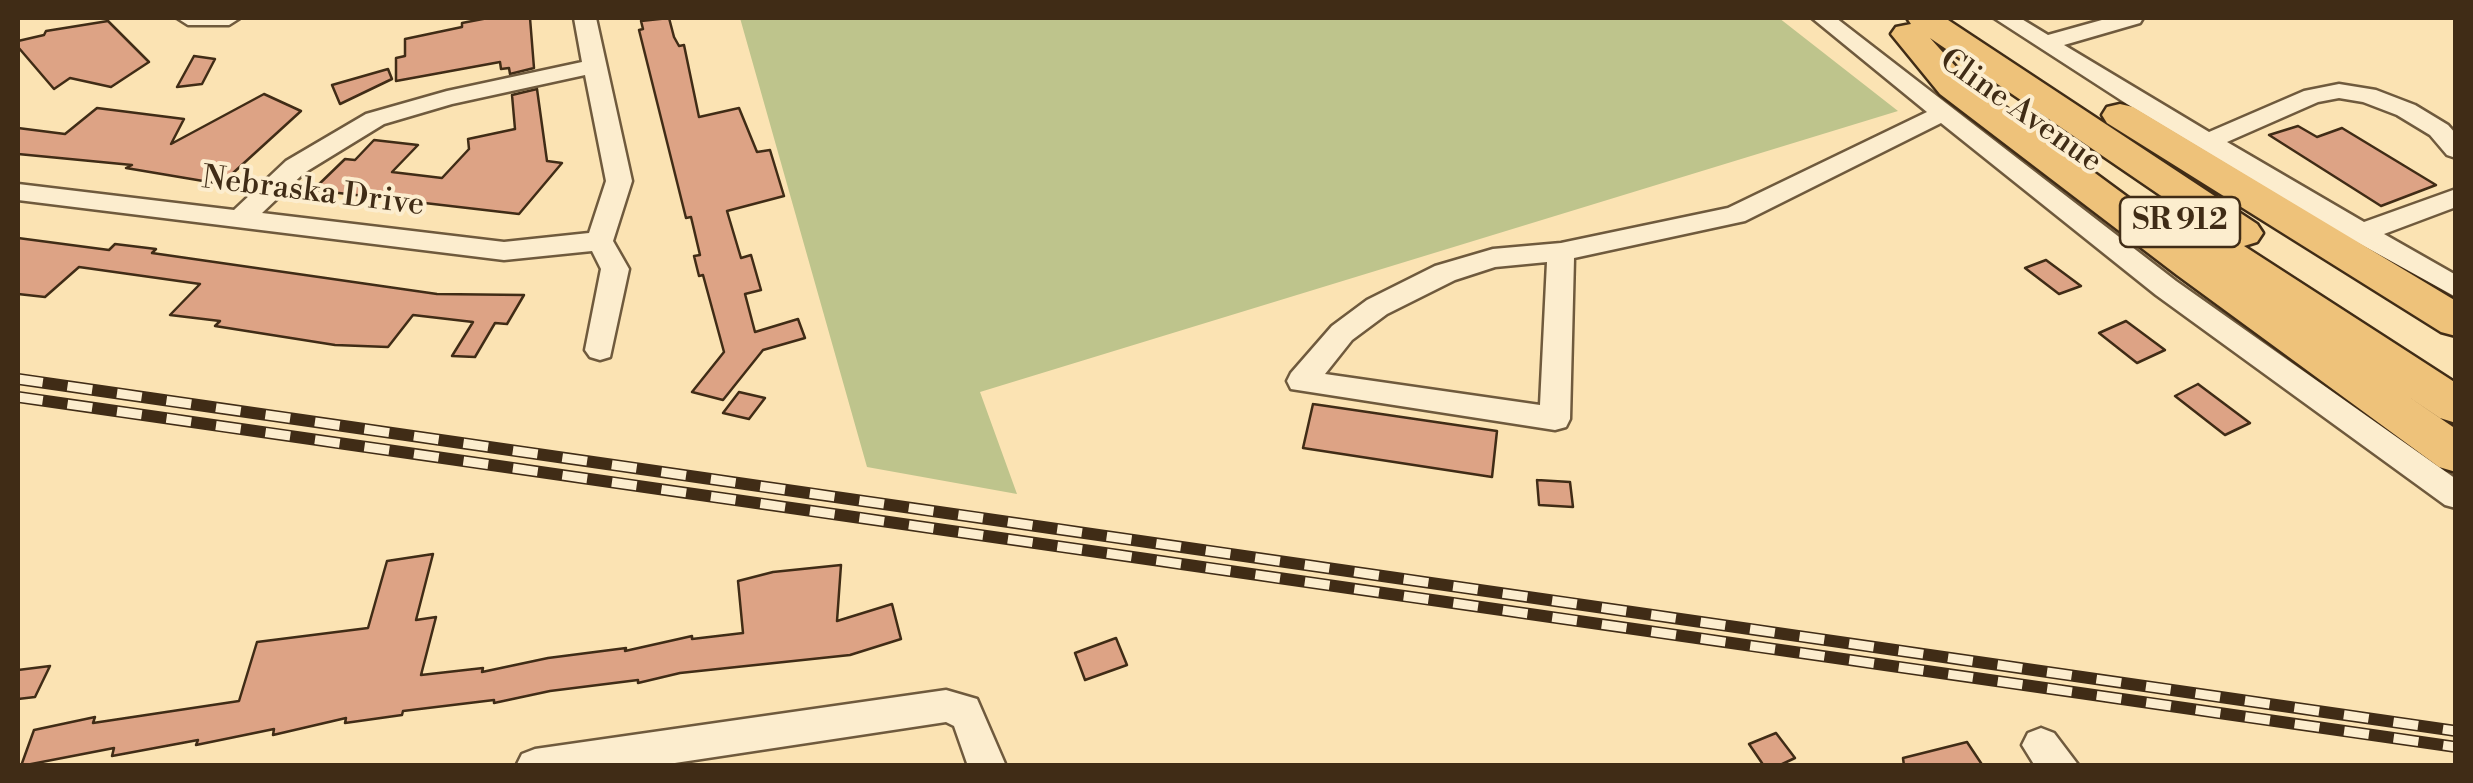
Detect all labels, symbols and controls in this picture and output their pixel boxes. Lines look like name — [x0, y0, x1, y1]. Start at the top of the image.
street label: Cline Avenue — [1931, 42, 2109, 182]
street label: Nebraska Drive — [200, 160, 426, 226]
road number: SR 912 — [2120, 197, 2240, 247]

